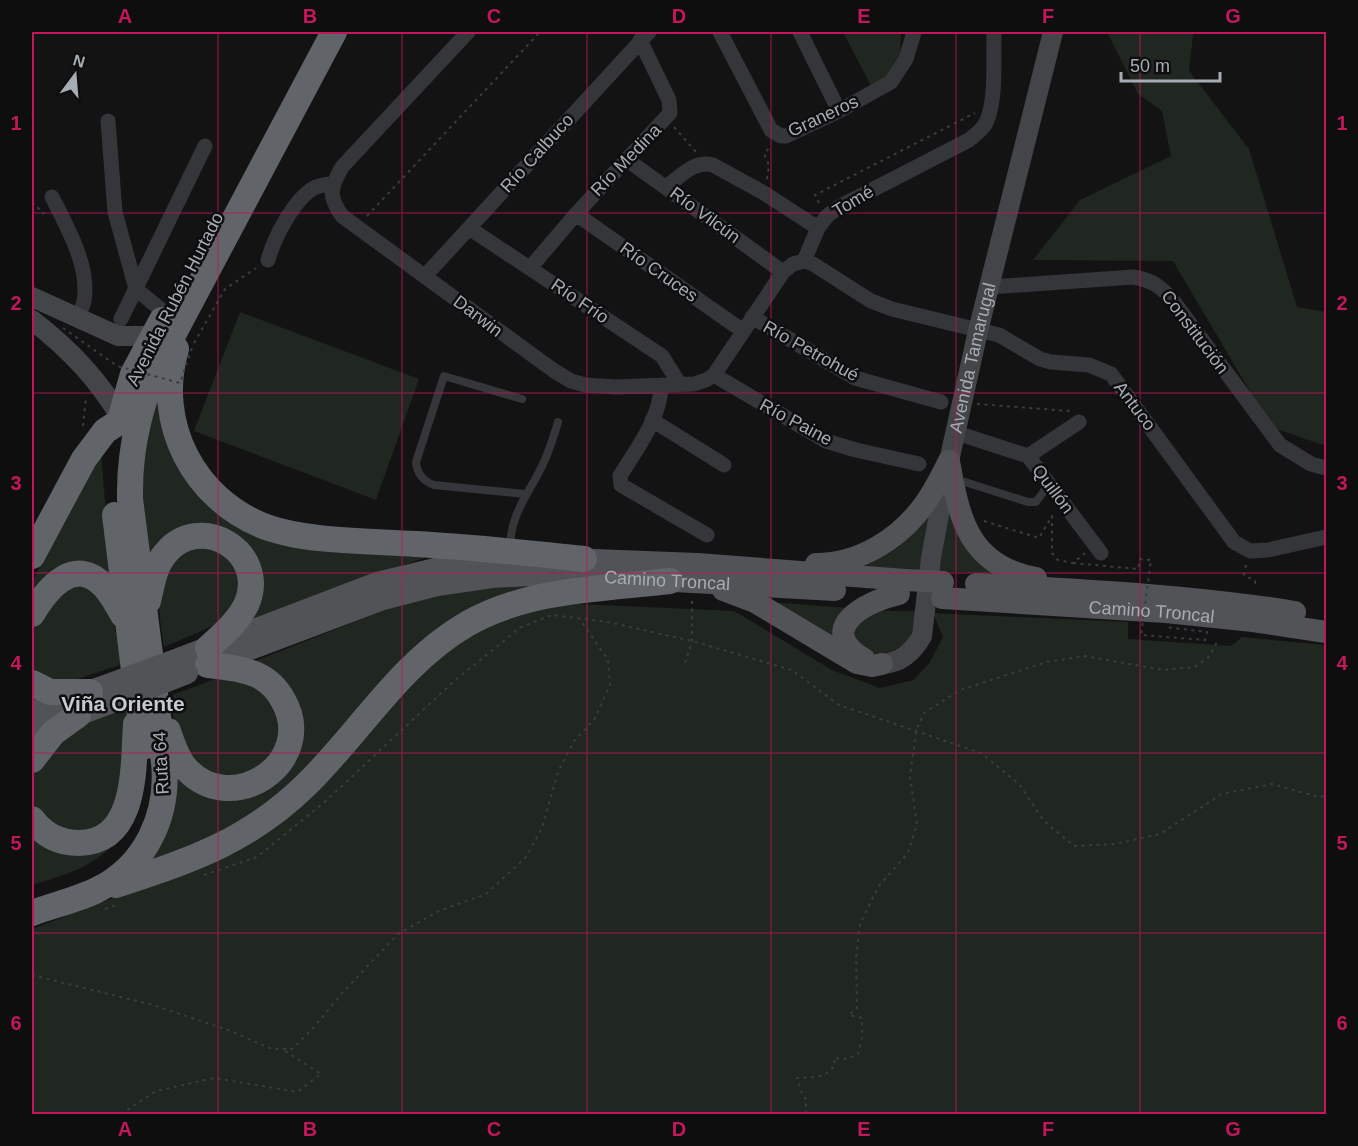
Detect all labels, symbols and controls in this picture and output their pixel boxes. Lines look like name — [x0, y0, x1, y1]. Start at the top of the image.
text: A — [118, 5, 132, 27]
text: B — [303, 5, 317, 27]
text: C — [487, 5, 501, 27]
text: D — [672, 5, 686, 27]
text: E — [857, 5, 871, 27]
text: F — [1042, 5, 1054, 27]
text: G — [1225, 5, 1241, 27]
north arrow — [45, 45, 105, 105]
scale bar — [1121, 45, 1220, 83]
text: N — [71, 51, 87, 71]
text: 50 m — [1130, 56, 1170, 76]
street label: Graneros — [785, 91, 861, 141]
street label: Río Calbuco — [496, 109, 578, 197]
text: 1 — [10, 112, 22, 134]
text: 1 — [1336, 112, 1348, 134]
street label: Río Medina — [587, 119, 666, 200]
street label: Tomé — [829, 181, 877, 221]
street label: Río Vilcún — [666, 183, 744, 247]
street label: Avenida Rubén Hurtado — [123, 209, 227, 389]
street label: Río Cruces — [616, 238, 702, 306]
street label: Río Frío — [547, 275, 613, 327]
street label: Avenida Tamarugal — [946, 281, 1000, 435]
street label: Constitución — [1157, 286, 1233, 378]
street label: Darwin — [450, 291, 506, 341]
text: 2 — [10, 292, 22, 314]
text: 2 — [1336, 292, 1348, 314]
street label: Río Petrohué — [760, 317, 862, 385]
street label: Antuco — [1110, 378, 1160, 434]
street label: Río Paine — [756, 395, 836, 449]
street label: Quillón — [1028, 461, 1078, 517]
text: 3 — [10, 472, 22, 494]
text: 3 — [1336, 472, 1348, 494]
street label: Camino Troncal — [604, 567, 731, 594]
street label: Camino Troncal — [1088, 597, 1215, 627]
text: 4 — [10, 652, 22, 674]
text: 4 — [1336, 652, 1348, 674]
district label: Viña Oriente — [61, 692, 185, 715]
street label: Ruta 64 — [149, 731, 173, 795]
text: 5 — [10, 832, 22, 854]
text: 5 — [1336, 832, 1348, 854]
text: 6 — [10, 1012, 22, 1034]
text: 6 — [1336, 1012, 1348, 1034]
text: A — [118, 1118, 132, 1140]
text: B — [303, 1118, 317, 1140]
text: C — [487, 1118, 501, 1140]
text: D — [672, 1118, 686, 1140]
text: E — [857, 1118, 871, 1140]
text: F — [1042, 1118, 1054, 1140]
text: G — [1225, 1118, 1241, 1140]

